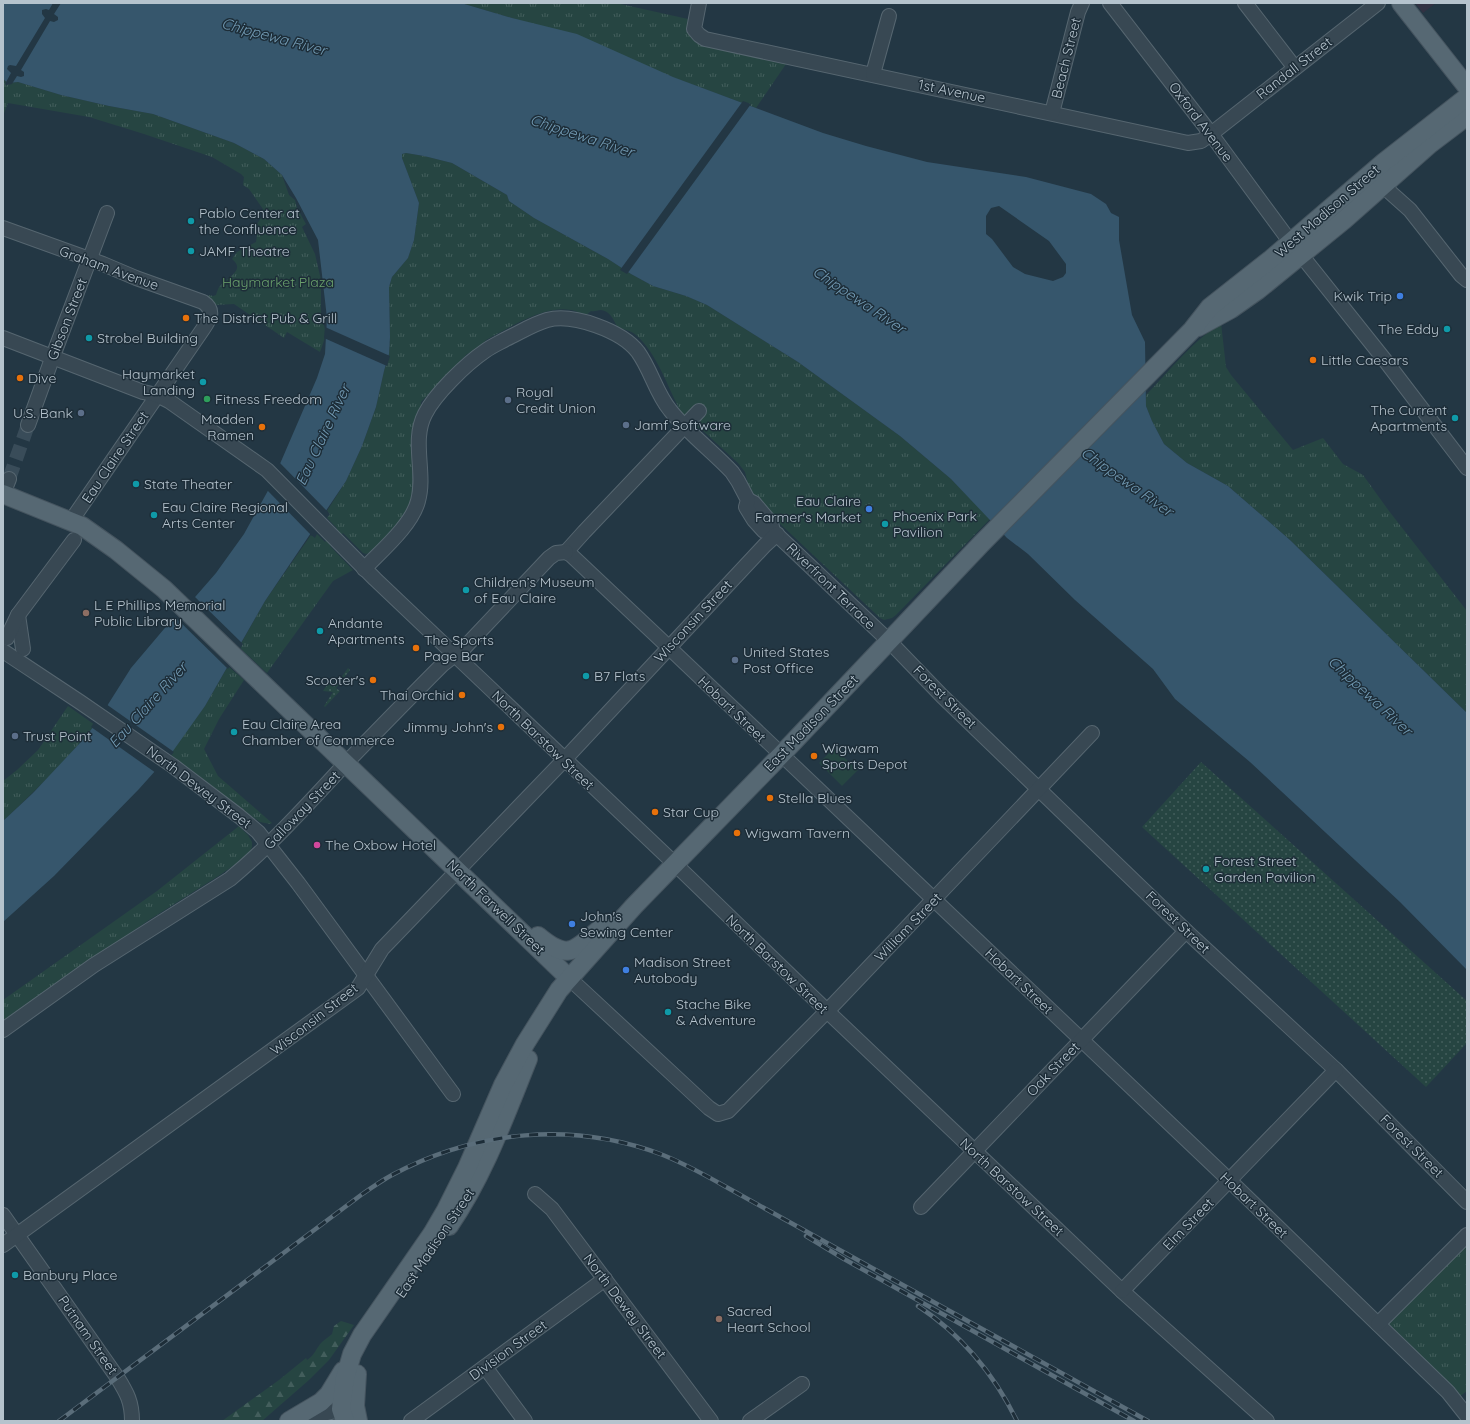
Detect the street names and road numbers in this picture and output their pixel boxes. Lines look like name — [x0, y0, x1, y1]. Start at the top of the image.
street label: Beach Street — [1047, 15, 1085, 100]
street label: Randall Street — [1252, 33, 1336, 103]
street label: 1st Avenue — [917, 75, 987, 107]
street label: Oxford Avenue — [1165, 78, 1237, 166]
street label: West Madison Street — [1271, 160, 1383, 261]
street label: Graham Avenue — [57, 242, 161, 294]
street label: Gibson Street — [43, 275, 91, 363]
street label: Eau Claire Street — [78, 407, 153, 506]
street label: Riverfront Terrace — [783, 539, 879, 633]
street label: Wisconsin Street — [650, 576, 736, 666]
street label: Forest Street — [909, 661, 981, 733]
street label: East Madison Street — [760, 670, 862, 775]
street label: Hobart Street — [694, 672, 770, 746]
street label: North Barstow Street — [488, 686, 598, 794]
street label: North Dewey Street — [143, 742, 255, 833]
street label: Galloway Street — [260, 767, 344, 853]
street label: North Farwell Street — [443, 855, 549, 959]
street label: Forest Street — [1142, 887, 1214, 957]
street label: William Street — [871, 888, 946, 965]
street label: North Barstow Street — [722, 910, 832, 1018]
street label: Hobart Street — [981, 944, 1057, 1018]
street label: Wisconsin Street — [266, 979, 362, 1059]
street label: Oak Street — [1023, 1038, 1084, 1100]
street label: Forest Street — [1376, 1110, 1448, 1182]
street label: North Barstow Street — [956, 1134, 1068, 1240]
street label: Hobart Street — [1216, 1168, 1292, 1242]
street label: East Madison Street — [392, 1185, 478, 1301]
street label: Elm Street — [1159, 1194, 1218, 1254]
street label: North Dewey Street — [580, 1250, 671, 1362]
street label: Putnam Street — [54, 1292, 122, 1378]
street label: Division Street — [466, 1316, 551, 1384]

